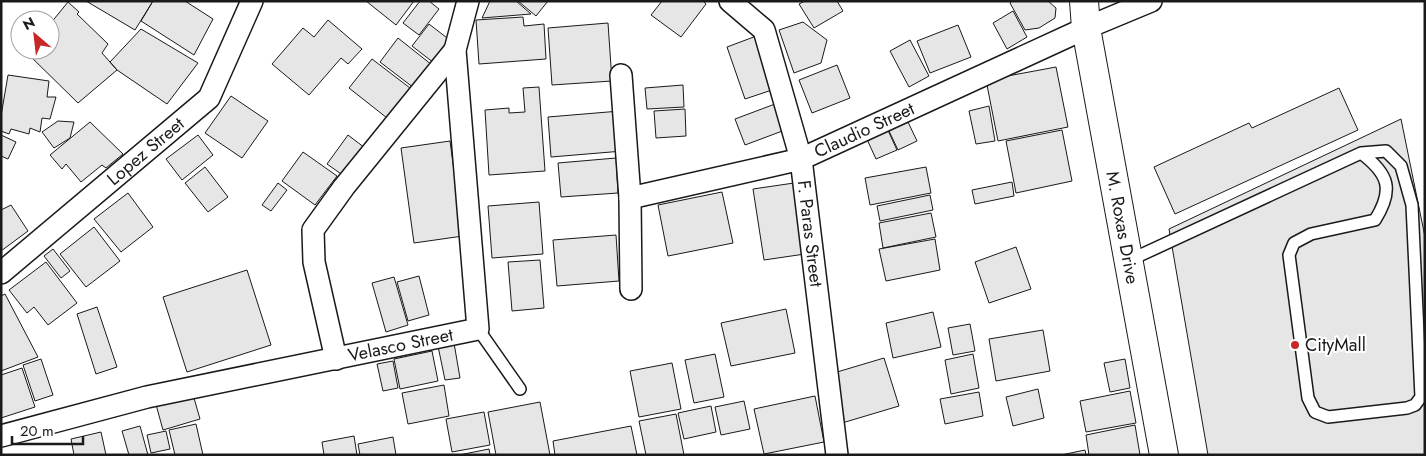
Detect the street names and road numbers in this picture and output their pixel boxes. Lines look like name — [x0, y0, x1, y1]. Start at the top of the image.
street label: Claudio Street — [810, 95, 919, 164]
street label: Lopez Street — [101, 111, 190, 191]
street label: M. Roxas Drive — [1099, 169, 1145, 286]
street label: F. Paras Street — [791, 179, 830, 289]
street label: Velasco Street — [346, 321, 456, 368]

